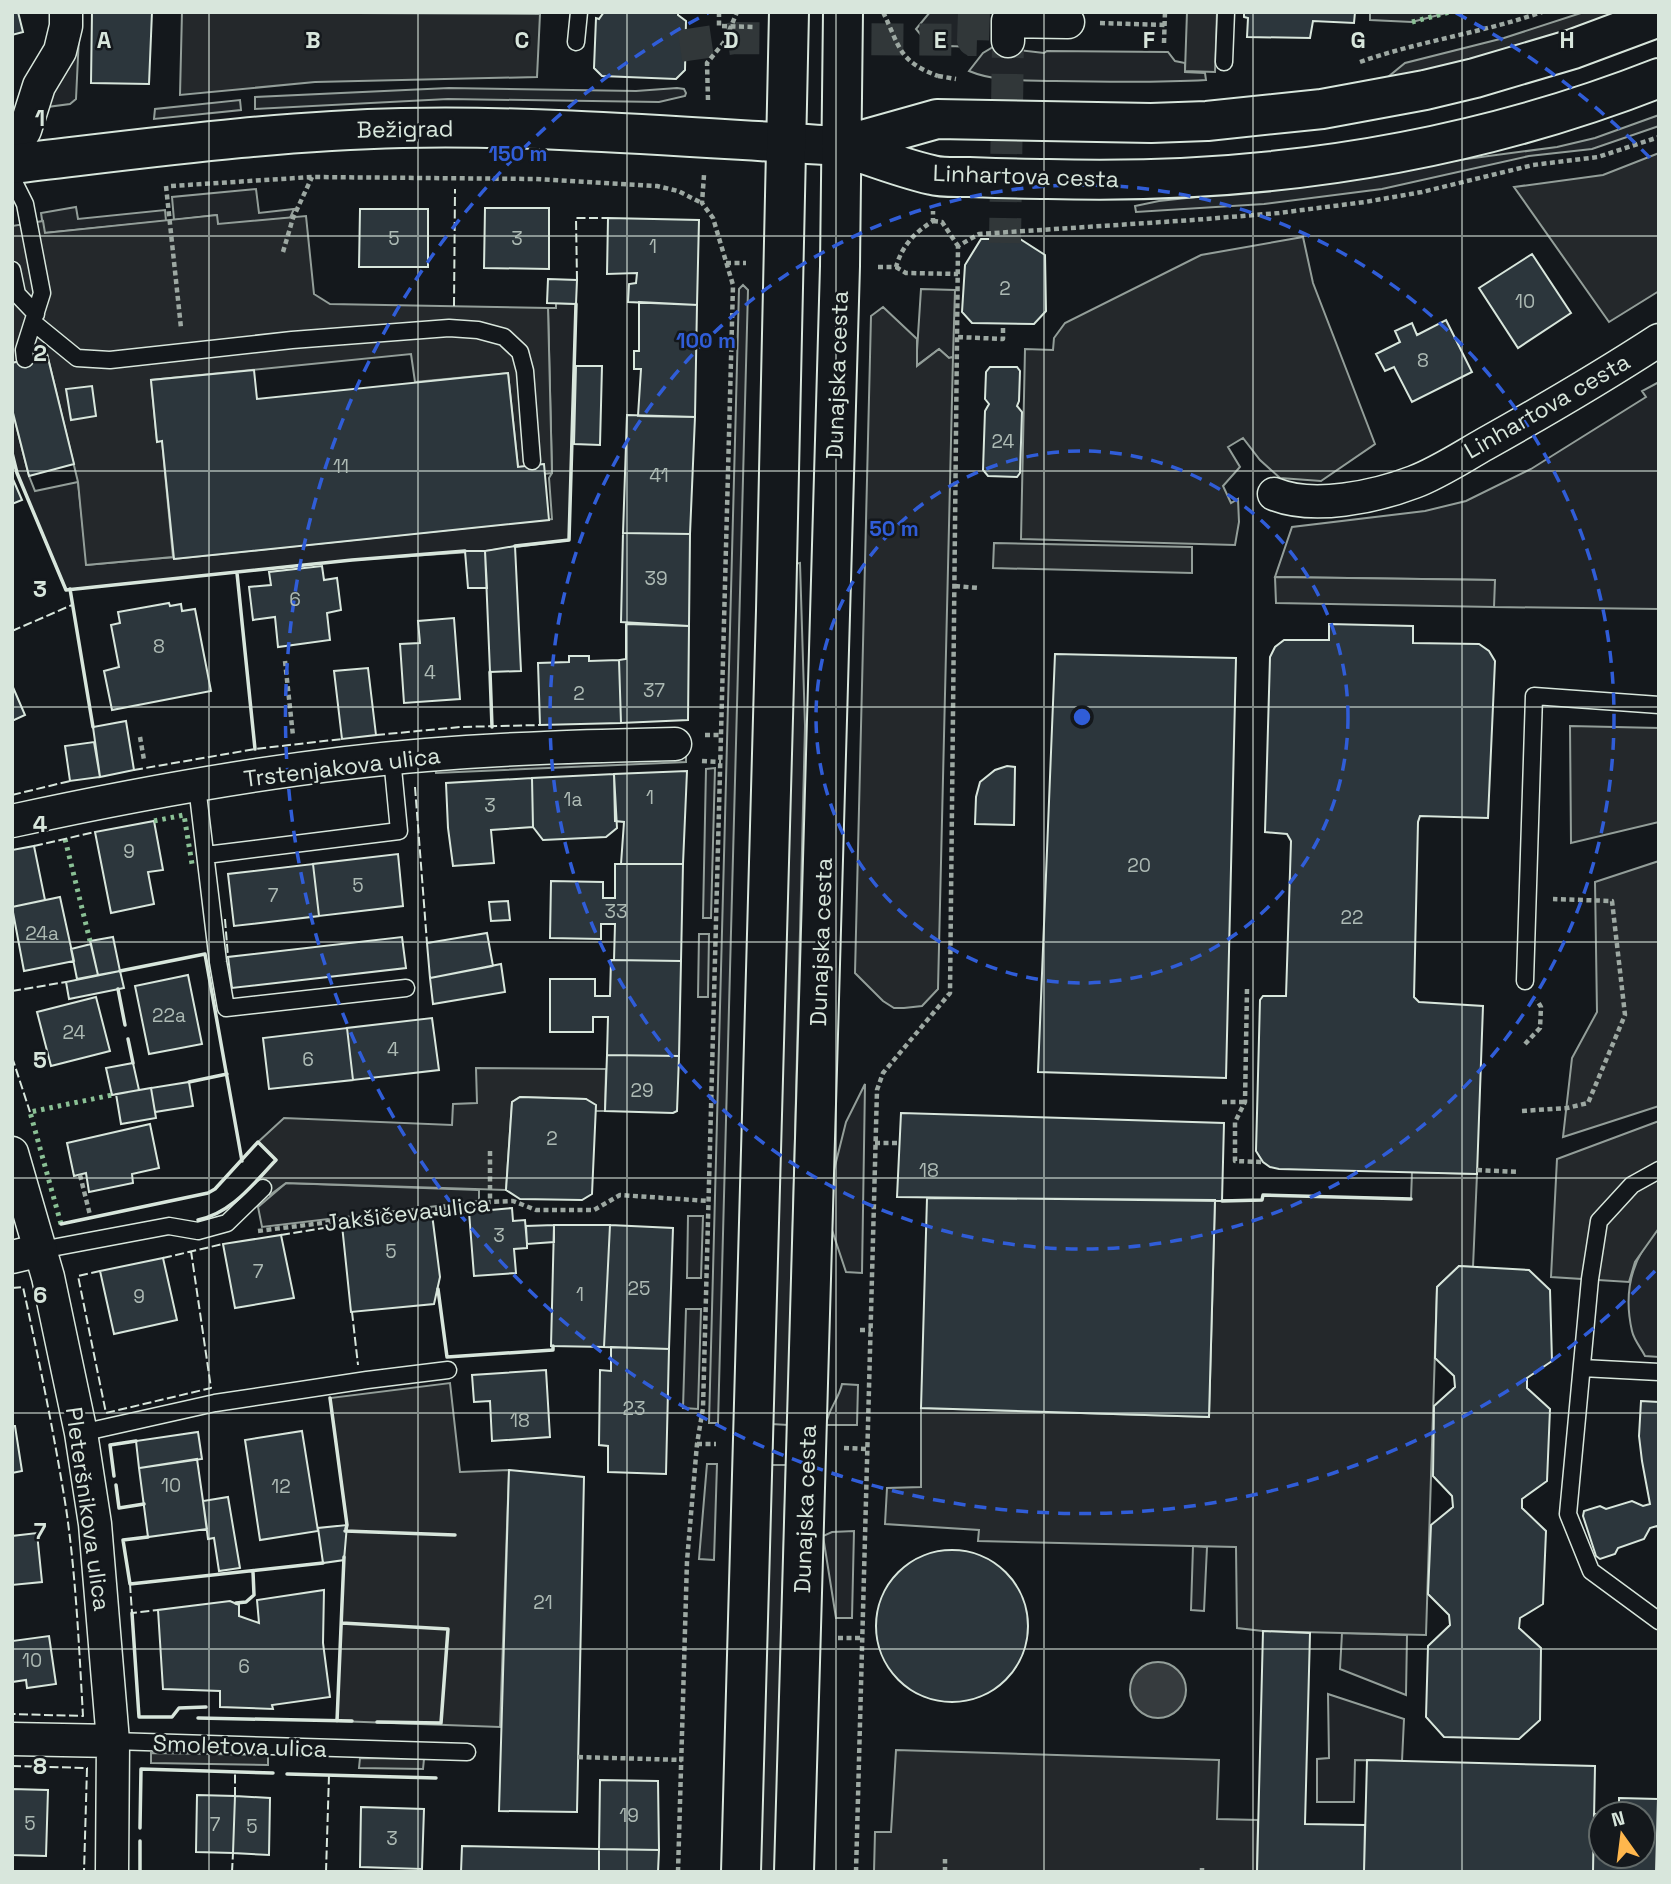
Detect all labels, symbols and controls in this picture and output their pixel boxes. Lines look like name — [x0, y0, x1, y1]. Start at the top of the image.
text: A — [97, 25, 112, 55]
text: B — [305, 25, 321, 55]
text: C — [515, 25, 529, 55]
text: D — [723, 25, 739, 55]
text: E — [934, 25, 946, 55]
text: F — [1143, 25, 1155, 55]
text: G — [1350, 25, 1366, 55]
text: H — [1559, 25, 1575, 55]
text: 1 — [35, 103, 45, 133]
street label: Bežigrad — [356, 113, 454, 145]
text: 150 m — [489, 140, 547, 167]
street label: Linhartova cesta — [932, 158, 1120, 194]
house number: 5 — [388, 226, 400, 251]
house number: 3 — [511, 226, 523, 251]
house number: 1 — [649, 234, 657, 259]
house number: 2 — [999, 276, 1011, 301]
house number: 10 — [1515, 289, 1535, 314]
street label: Dunajska cesta — [819, 290, 855, 460]
text: 100 m — [676, 327, 736, 354]
text: 2 — [33, 338, 47, 368]
street label: Linhartova cesta — [1459, 346, 1635, 466]
house number: 8 — [1417, 348, 1429, 373]
house number: 24 — [992, 429, 1015, 454]
house number: 11 — [333, 454, 349, 479]
house number: 41 — [649, 463, 669, 488]
text: 50 m — [869, 515, 919, 542]
house number: 39 — [644, 566, 668, 591]
text: 3 — [33, 574, 47, 604]
house number: 6 — [289, 587, 301, 612]
house number: 8 — [153, 634, 165, 659]
house number: 4 — [424, 660, 436, 685]
house number: 37 — [643, 678, 665, 703]
house number: 2 — [573, 681, 585, 706]
centre of rings — [1070, 705, 1094, 729]
street label: Trstenjakova ulica — [242, 740, 442, 794]
house number: 1 — [646, 785, 654, 810]
house number: 1a — [564, 787, 583, 812]
house number: 3 — [484, 793, 496, 818]
text: 4 — [33, 809, 48, 839]
house number: 9 — [123, 839, 135, 864]
house number: 20 — [1127, 853, 1151, 878]
street label: Dunajska cesta — [803, 857, 839, 1027]
house number: 5 — [352, 873, 364, 898]
house number: 7 — [268, 883, 279, 908]
house number: 33 — [605, 899, 627, 924]
house number: 22 — [1341, 905, 1363, 930]
house number: 24a — [25, 921, 59, 946]
house number: 22a — [152, 1003, 186, 1028]
house number: 24 — [63, 1020, 86, 1045]
house number: 4 — [387, 1037, 399, 1062]
text: 5 — [33, 1045, 47, 1075]
house number: 6 — [302, 1047, 314, 1072]
house number: 29 — [630, 1078, 654, 1103]
house number: 2 — [546, 1126, 558, 1151]
house number: 18 — [919, 1158, 939, 1183]
street label: Jakšičeva ulica — [323, 1188, 491, 1238]
house number: 3 — [493, 1223, 505, 1248]
house number: 5 — [385, 1239, 397, 1264]
house number: 7 — [253, 1259, 264, 1284]
house number: 25 — [628, 1276, 650, 1301]
text: 6 — [33, 1280, 47, 1310]
house number: 1 — [576, 1282, 584, 1307]
house number: 9 — [133, 1284, 145, 1309]
house number: 23 — [623, 1396, 645, 1421]
street label: Pleteršnikova ulica — [59, 1405, 117, 1613]
house number: 18 — [510, 1408, 530, 1433]
street label: Dunajska cesta — [787, 1424, 823, 1594]
house number: 10 — [161, 1473, 181, 1498]
house number: 12 — [271, 1474, 291, 1499]
text: 7 — [34, 1516, 47, 1546]
house number: 21 — [533, 1590, 553, 1615]
house number: 10 — [22, 1648, 42, 1673]
house number: 6 — [238, 1654, 250, 1679]
street label: Smoletova ulica — [152, 1728, 328, 1764]
text: 8 — [33, 1751, 47, 1781]
north arrow — [1587, 1800, 1657, 1870]
house number: 19 — [619, 1803, 639, 1828]
text: N — [1609, 1805, 1627, 1833]
house number: 5 — [24, 1811, 36, 1836]
house number: 7 — [210, 1812, 221, 1837]
house number: 5 — [246, 1814, 258, 1839]
house number: 3 — [386, 1826, 398, 1851]

